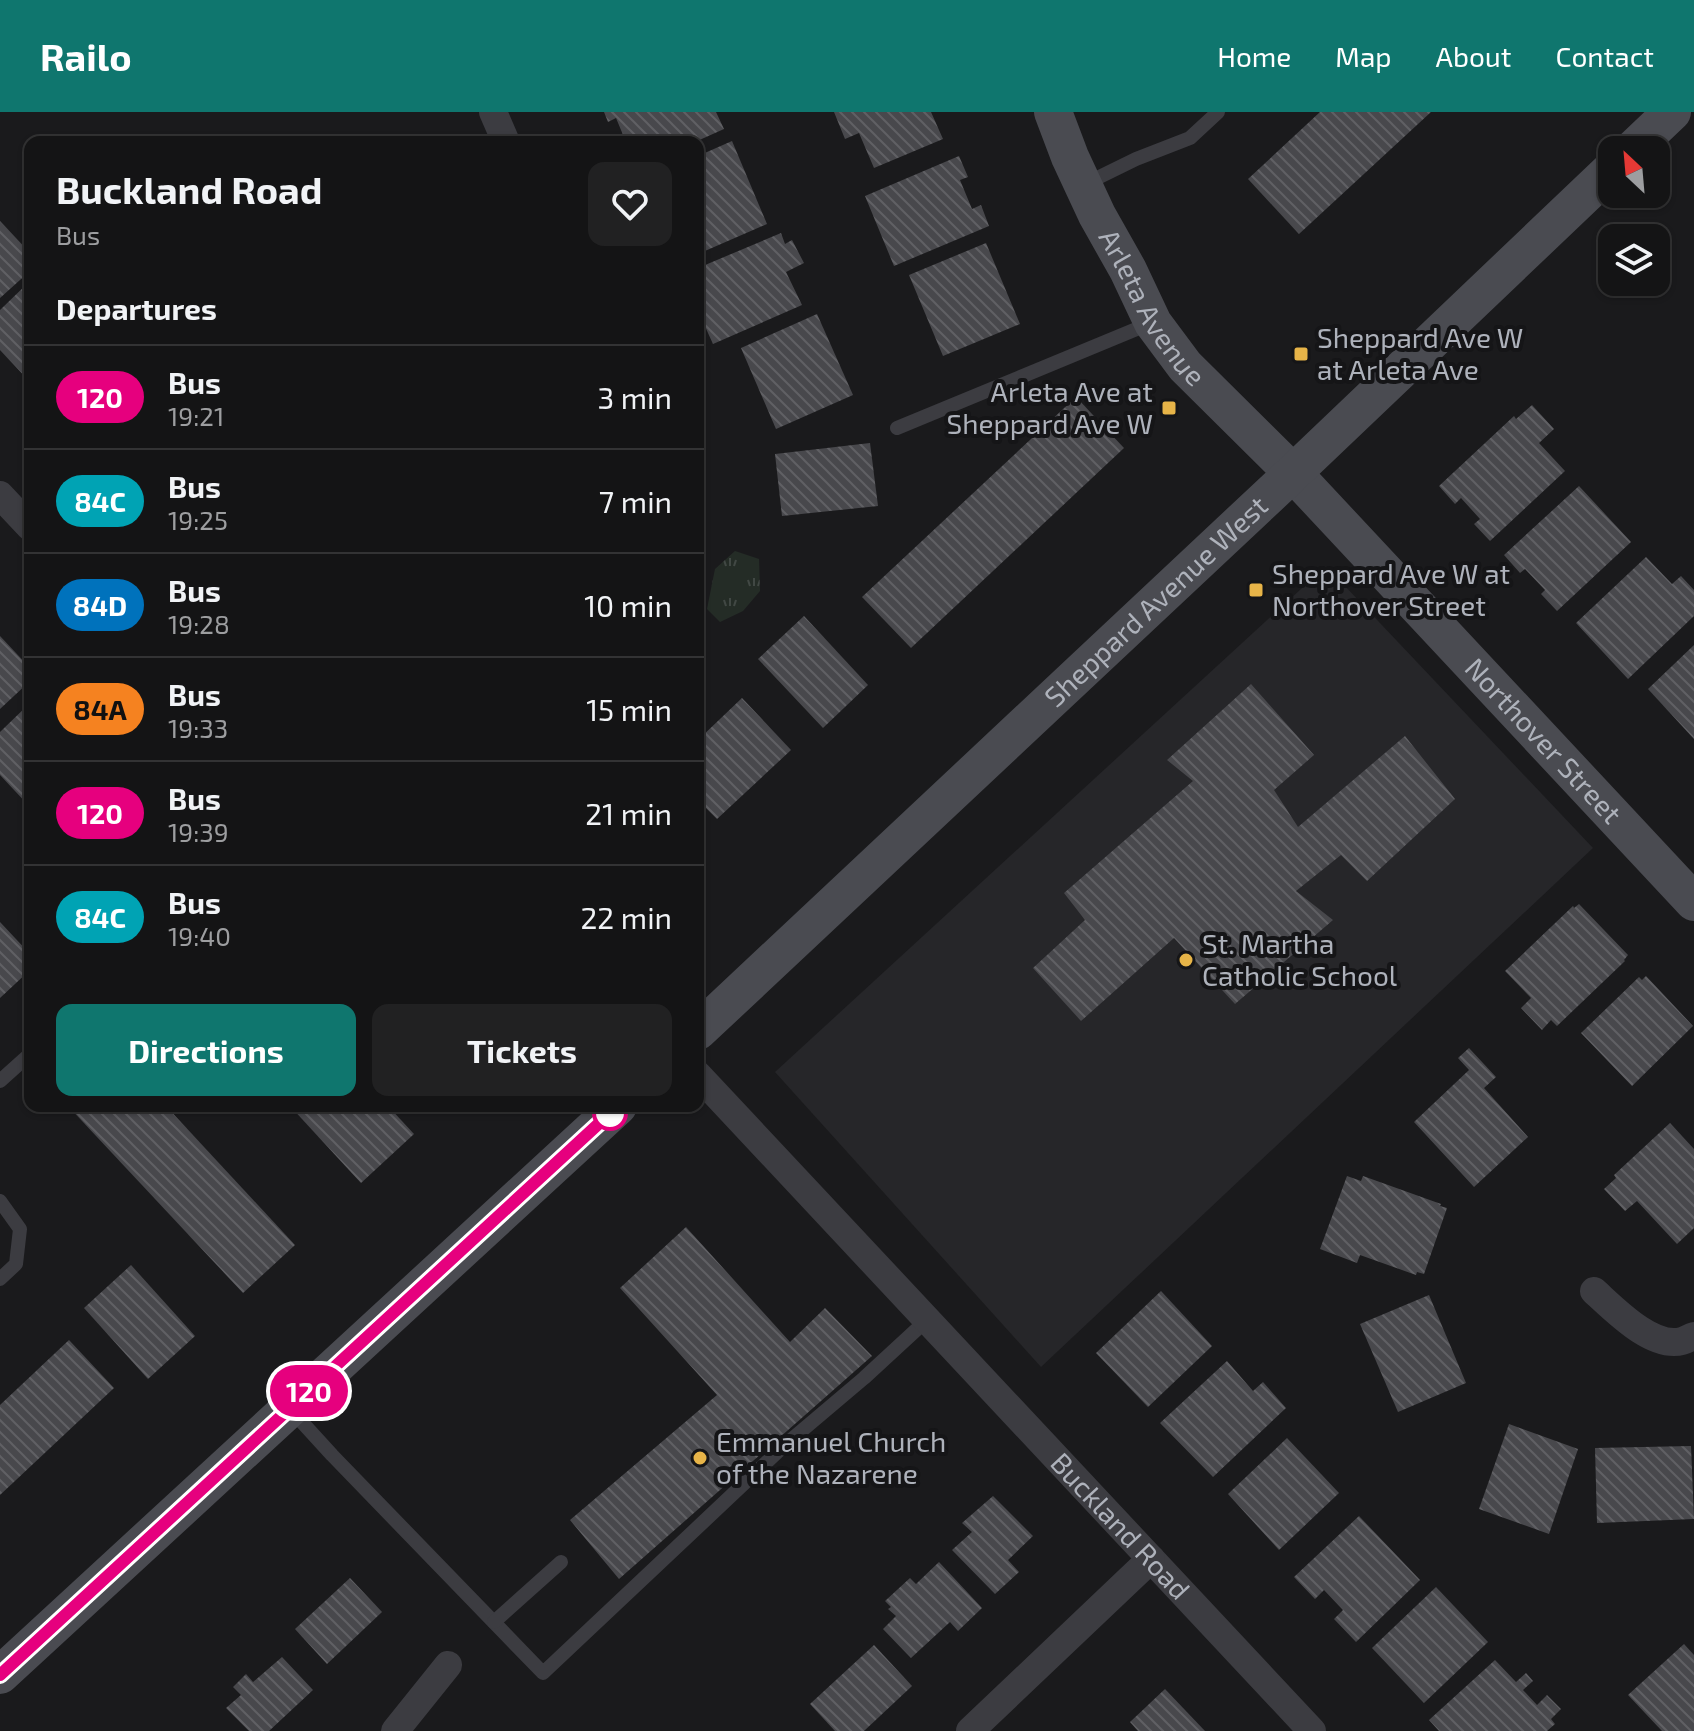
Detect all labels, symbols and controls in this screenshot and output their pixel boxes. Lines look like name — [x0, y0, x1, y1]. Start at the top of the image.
text: Railo — [40, 33, 132, 79]
text: Home — [1217, 39, 1291, 73]
text: Map — [1335, 39, 1392, 73]
text: About — [1436, 39, 1511, 73]
text: Contact — [1555, 39, 1654, 73]
north arrow — [1598, 136, 1670, 208]
map controls — [1598, 136, 1670, 296]
button: heart — [588, 162, 672, 246]
text: Buckland Road — [56, 166, 322, 212]
text: Bus — [56, 219, 100, 250]
street label: Arleta Avenue — [1092, 223, 1213, 392]
button: layers — [1598, 224, 1670, 296]
text: Departures — [56, 290, 217, 326]
place label: Sheppard Ave W at Arleta Ave — [1317, 320, 1523, 386]
marker: Sheppard Ave W at Arleta Ave — [1292, 345, 1310, 363]
text: Bus — [168, 364, 221, 400]
place label: Arleta Ave at Sheppard Ave W — [947, 374, 1153, 440]
text: 3 min — [597, 379, 672, 415]
text: 120 — [77, 380, 123, 414]
marker: Arleta Ave at Sheppard Ave W — [1160, 399, 1178, 417]
text: 19:21 — [168, 400, 224, 431]
text: Bus — [168, 468, 221, 504]
text: 7 min — [599, 483, 672, 519]
text: 84C — [74, 484, 126, 518]
street label: Sheppard Avenue West — [1037, 488, 1274, 713]
text: 19:25 — [168, 504, 228, 535]
place label: Sheppard Ave W at Northover Street — [1272, 556, 1510, 622]
text: Bus — [168, 572, 221, 608]
marker: Sheppard Ave W at Northover Street — [1247, 581, 1265, 599]
text: 10 min — [584, 587, 672, 623]
text: 84D — [73, 588, 127, 622]
text: 19:28 — [168, 608, 230, 639]
street label: Northover Street — [1459, 650, 1630, 830]
text: Bus — [168, 676, 221, 712]
text: 15 min — [586, 691, 672, 727]
text: 84A — [73, 692, 127, 726]
text: 19:33 — [168, 712, 228, 743]
text: Bus — [168, 780, 221, 816]
text: 21 min — [585, 795, 672, 831]
text: 120 — [77, 796, 123, 830]
text: 19:39 — [168, 816, 229, 847]
text: Bus — [168, 884, 221, 920]
text: 22 min — [580, 899, 672, 935]
text: 84C — [74, 900, 126, 934]
text: 19:40 — [168, 920, 231, 951]
place label: St. Martha Catholic School — [1202, 926, 1398, 992]
marker: St. Martha Catholic School — [1177, 951, 1195, 969]
button: Directions — [56, 1004, 356, 1096]
button: Tickets — [372, 1004, 672, 1096]
unlabelled marker — [593, 1096, 627, 1130]
line badge: 120 — [263, 1365, 355, 1417]
text: 120 — [286, 1374, 332, 1408]
place label: Emmanuel Church of the Nazarene — [716, 1424, 946, 1490]
street label: Buckland Road — [1044, 1445, 1198, 1606]
marker: Emmanuel Church of the Nazarene — [691, 1449, 709, 1467]

